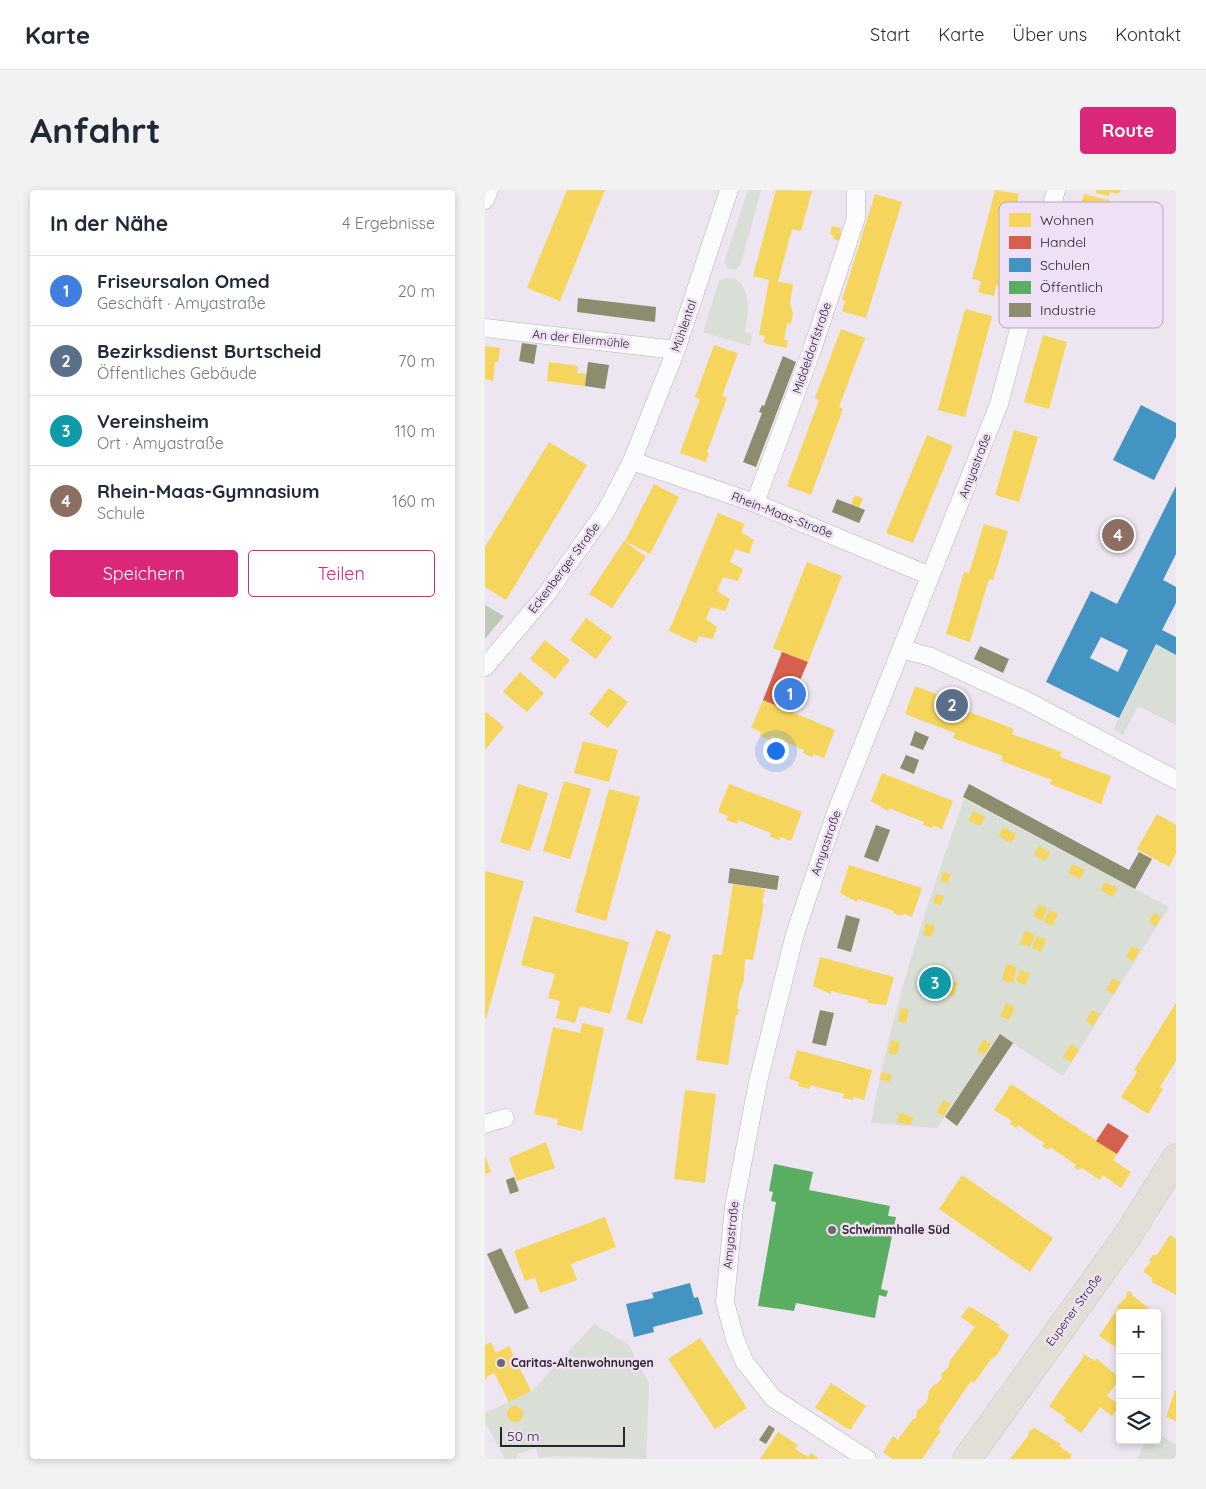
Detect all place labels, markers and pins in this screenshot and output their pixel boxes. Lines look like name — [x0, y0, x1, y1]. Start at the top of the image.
pin: 4 — [1102, 516, 1134, 554]
pin: 1 — [774, 675, 806, 713]
pin: 2 — [936, 686, 968, 724]
pin: 3 — [919, 964, 951, 1002]
place label: Schwimmhalle Süd — [842, 1222, 950, 1237]
marker: Schwimmhalle Süd — [826, 1224, 838, 1236]
place label: Caritas-Altenwohnungen — [511, 1355, 654, 1370]
marker: Caritas-Altenwohnungen — [495, 1357, 507, 1369]

